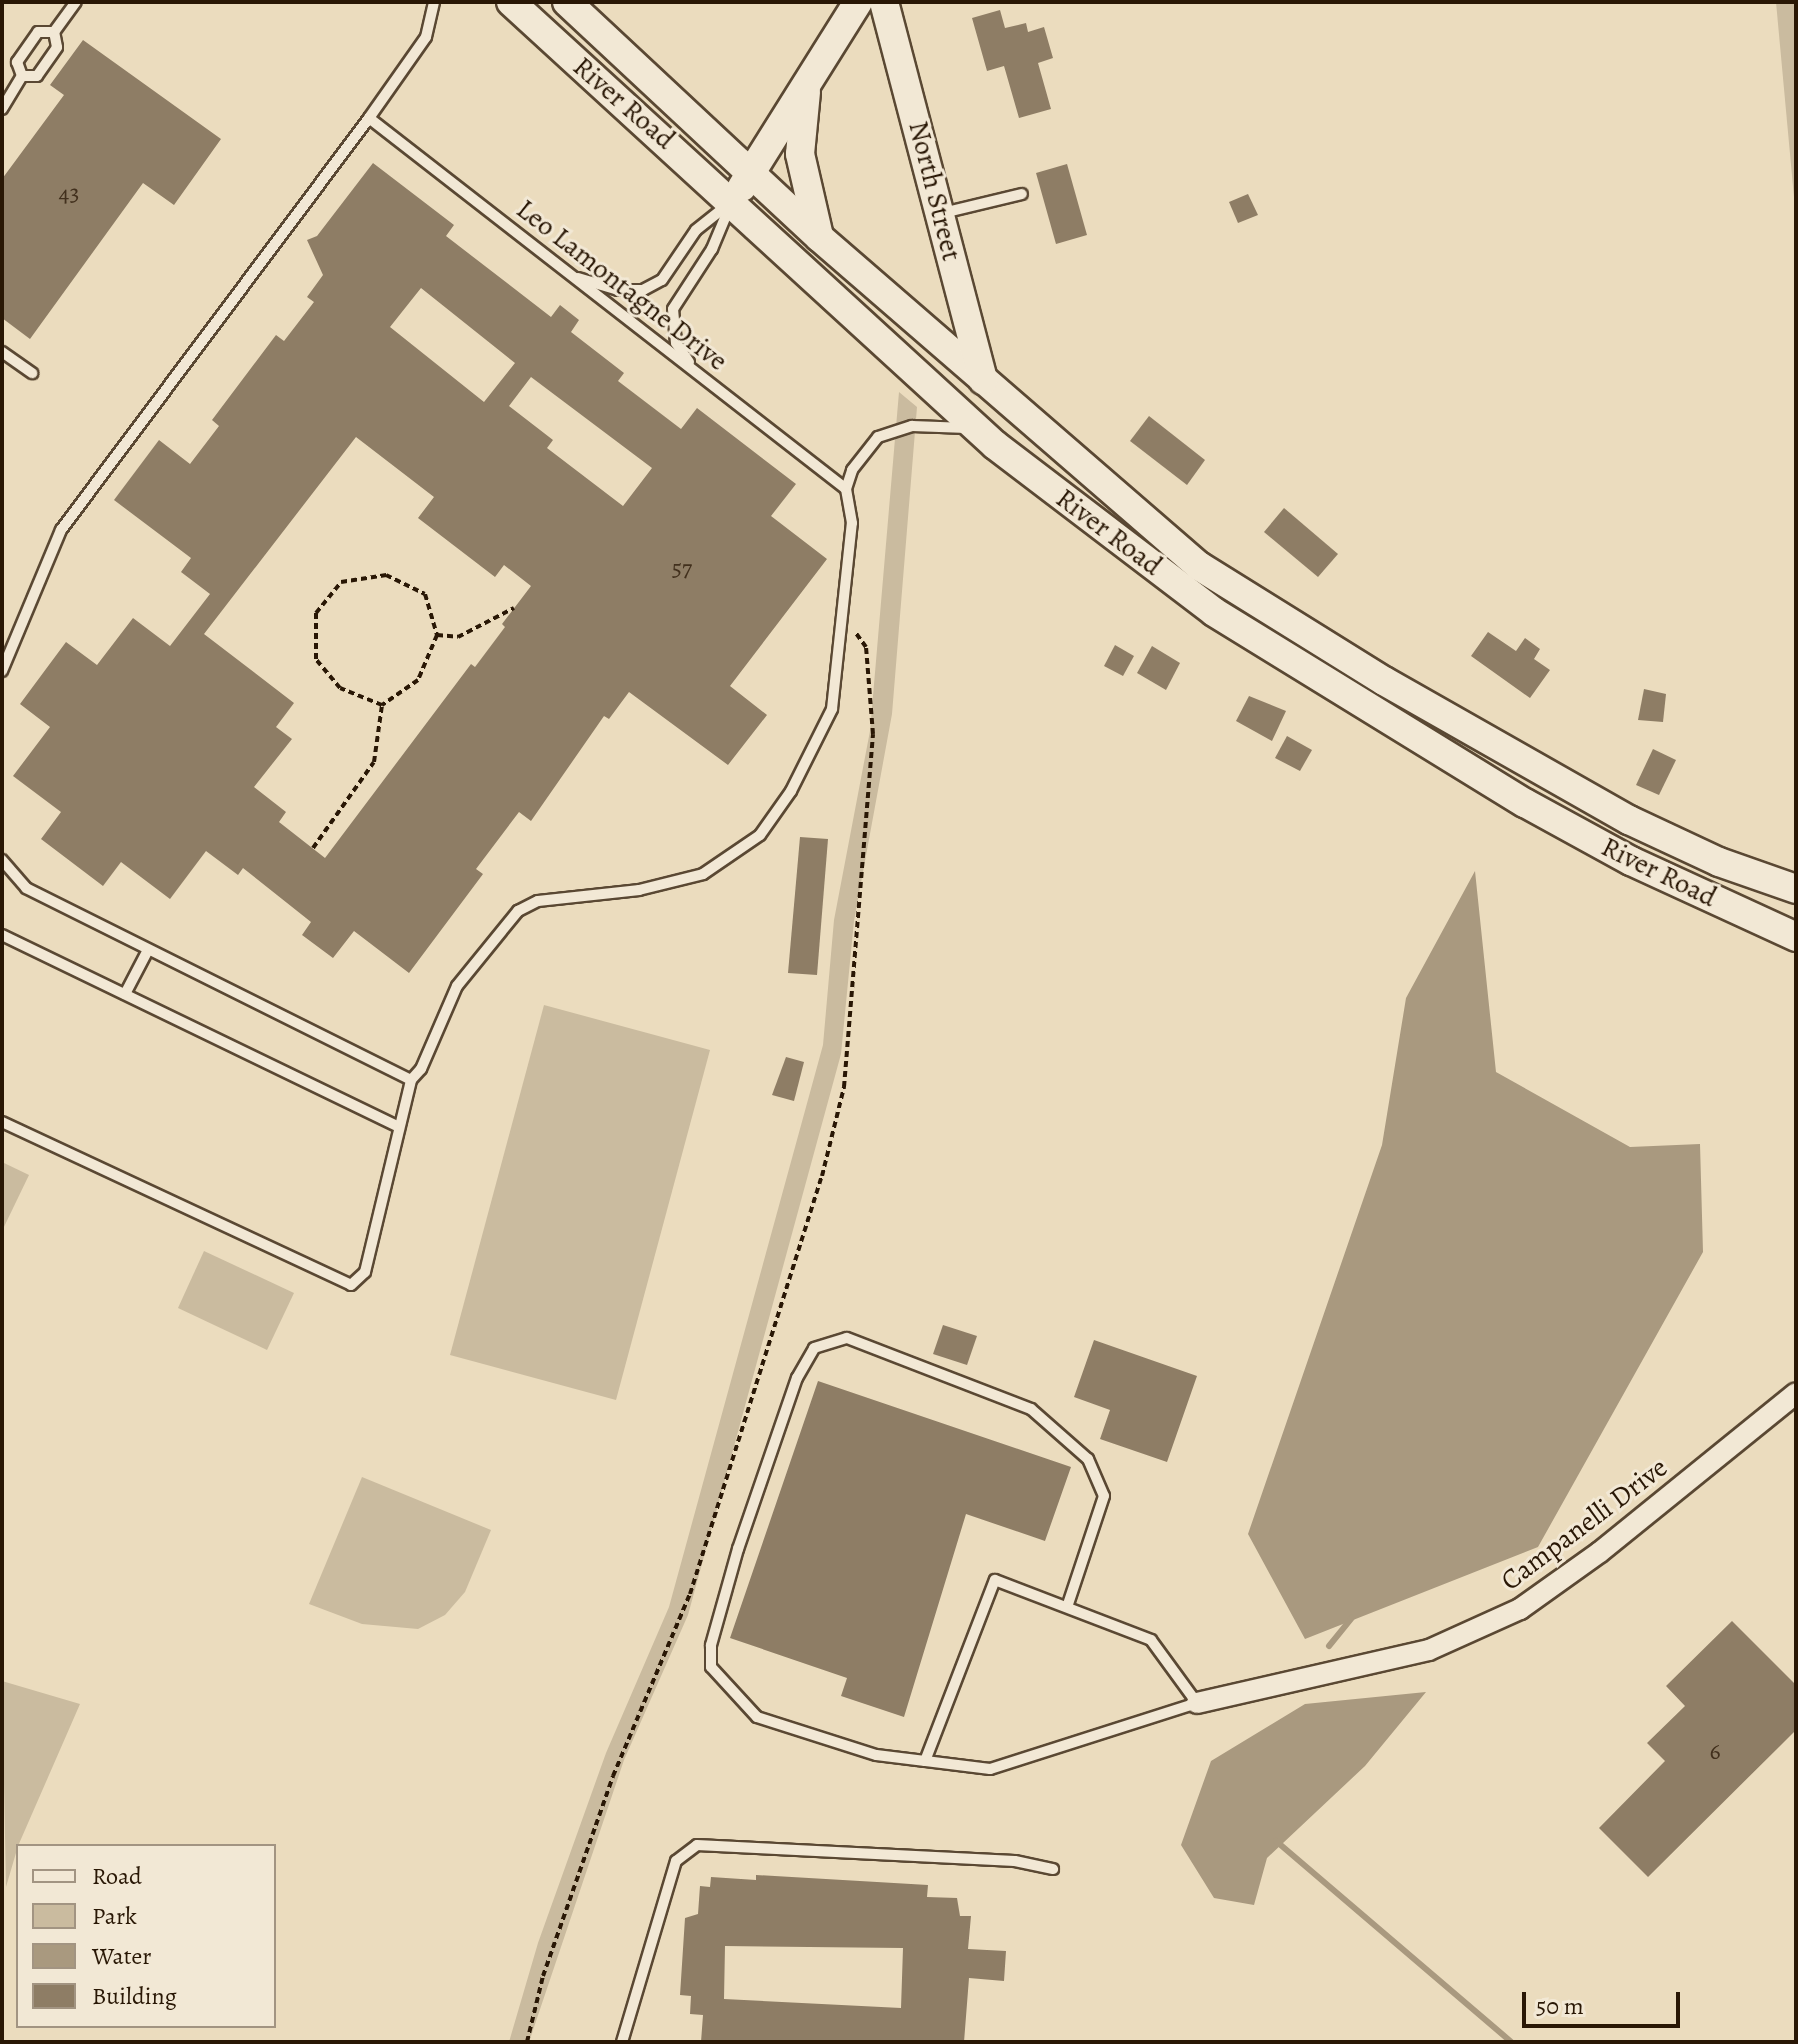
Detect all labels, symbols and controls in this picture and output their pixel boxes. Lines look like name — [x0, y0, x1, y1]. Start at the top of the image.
street label: River Road — [566, 50, 682, 156]
street label: North Street — [901, 118, 969, 264]
house number: 43 — [59, 180, 79, 208]
street label: Leo Lamontagne Drive — [510, 192, 734, 378]
street label: River Road — [1049, 481, 1169, 583]
house number: 57 — [672, 555, 692, 583]
street label: River Road — [1596, 830, 1722, 914]
street label: Campanelli Drive — [1494, 1451, 1674, 1597]
house number: 6 — [1709, 1738, 1721, 1766]
legend — [16, 1844, 276, 2028]
text: Road — [92, 1860, 142, 1892]
text: Park — [92, 1900, 137, 1932]
text: Water — [92, 1940, 152, 1972]
scale bar — [1526, 1976, 1684, 2026]
text: Building — [92, 1980, 177, 2012]
text: 50 m — [1536, 1990, 1584, 2022]

